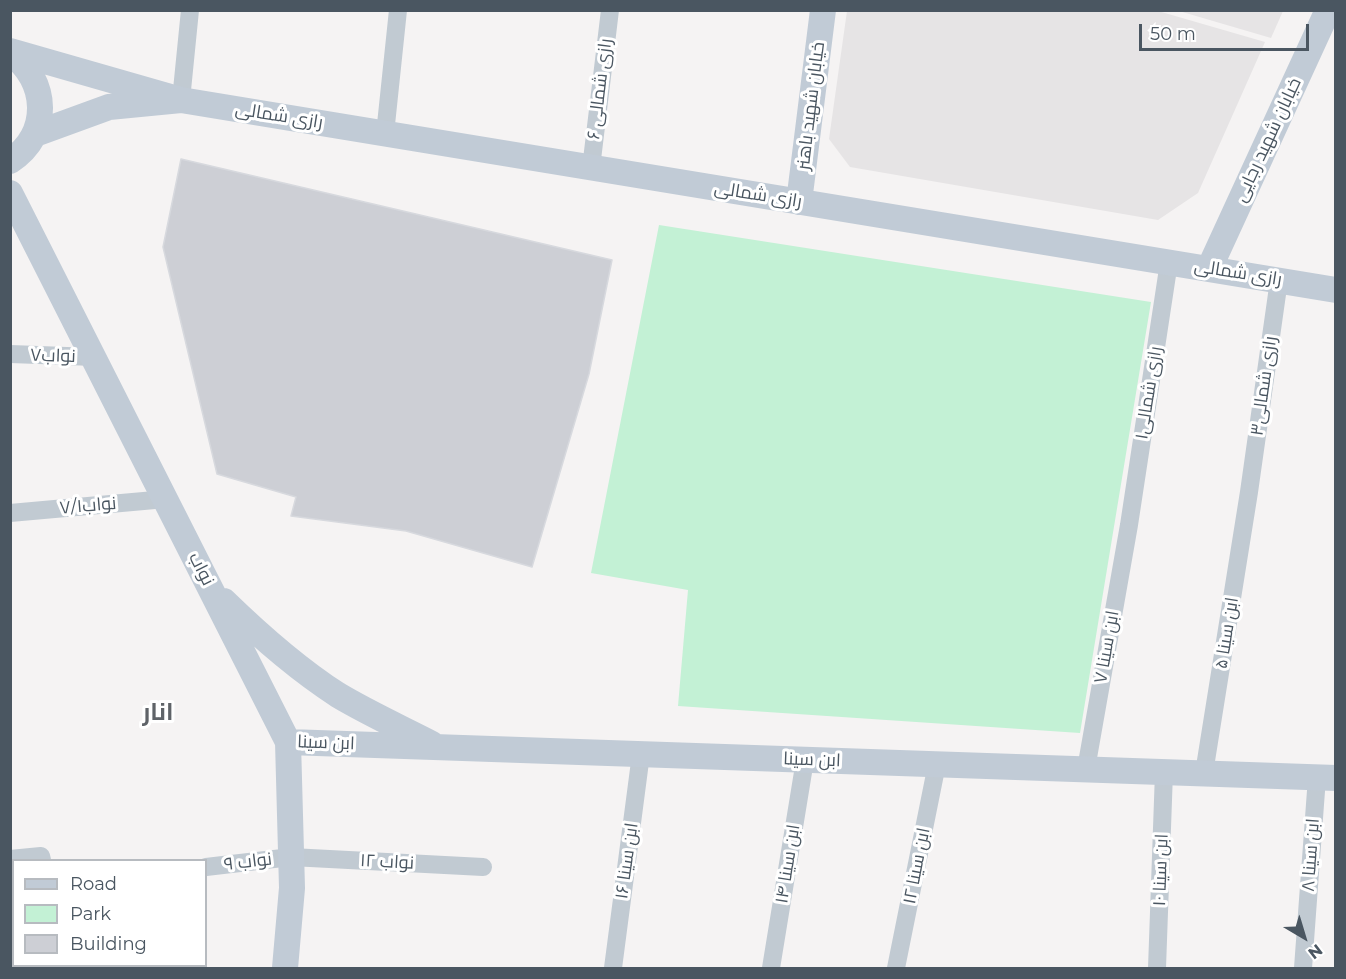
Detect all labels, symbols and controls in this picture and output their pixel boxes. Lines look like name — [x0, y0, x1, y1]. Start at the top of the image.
scale bar — [1142, 12, 1312, 50]
text: 50 m — [1150, 23, 1196, 45]
street label: رازی شمالی ۶ — [583, 37, 617, 141]
street label: خیابان شهید باهنر — [792, 41, 830, 171]
street label: خیابان شهید رجایی — [1230, 74, 1306, 206]
street label: رازی شمالی — [234, 98, 324, 134]
street label: رازی شمالی — [713, 177, 803, 213]
street label: رازی شمالی — [1193, 255, 1283, 291]
street label: رازی شمالی۳ — [1246, 335, 1282, 437]
street label: نواب۷ — [30, 344, 76, 368]
street label: رازی شمالی۱ — [1131, 345, 1167, 441]
street label: نواب۷/۱ — [59, 493, 117, 519]
street label: نواب — [184, 549, 218, 589]
street label: ابن سینا ۵ — [1211, 596, 1243, 670]
street label: ابن سینا ۷ — [1090, 609, 1124, 685]
district label: انار — [143, 699, 173, 727]
street label: ابن سینا — [297, 731, 355, 755]
street label: ابن سینا — [783, 748, 841, 772]
street label: ابن سینا ۸ — [1298, 817, 1324, 893]
street label: ابن سینا ۱۶ — [611, 822, 643, 900]
street label: ابن سینا ۱۴ — [771, 823, 805, 905]
street label: ابن سینا ۱۲ — [899, 826, 935, 906]
street label: ابن سینا ۱۰ — [1149, 833, 1173, 907]
street label: نواب ۹ — [223, 848, 273, 876]
street label: نواب ۱۲ — [359, 850, 415, 874]
legend — [12, 859, 207, 967]
text: Road — [70, 873, 117, 895]
text: Park — [70, 903, 111, 925]
north arrow — [1274, 907, 1334, 967]
text: Building — [70, 933, 147, 955]
text: N — [1304, 940, 1326, 963]

